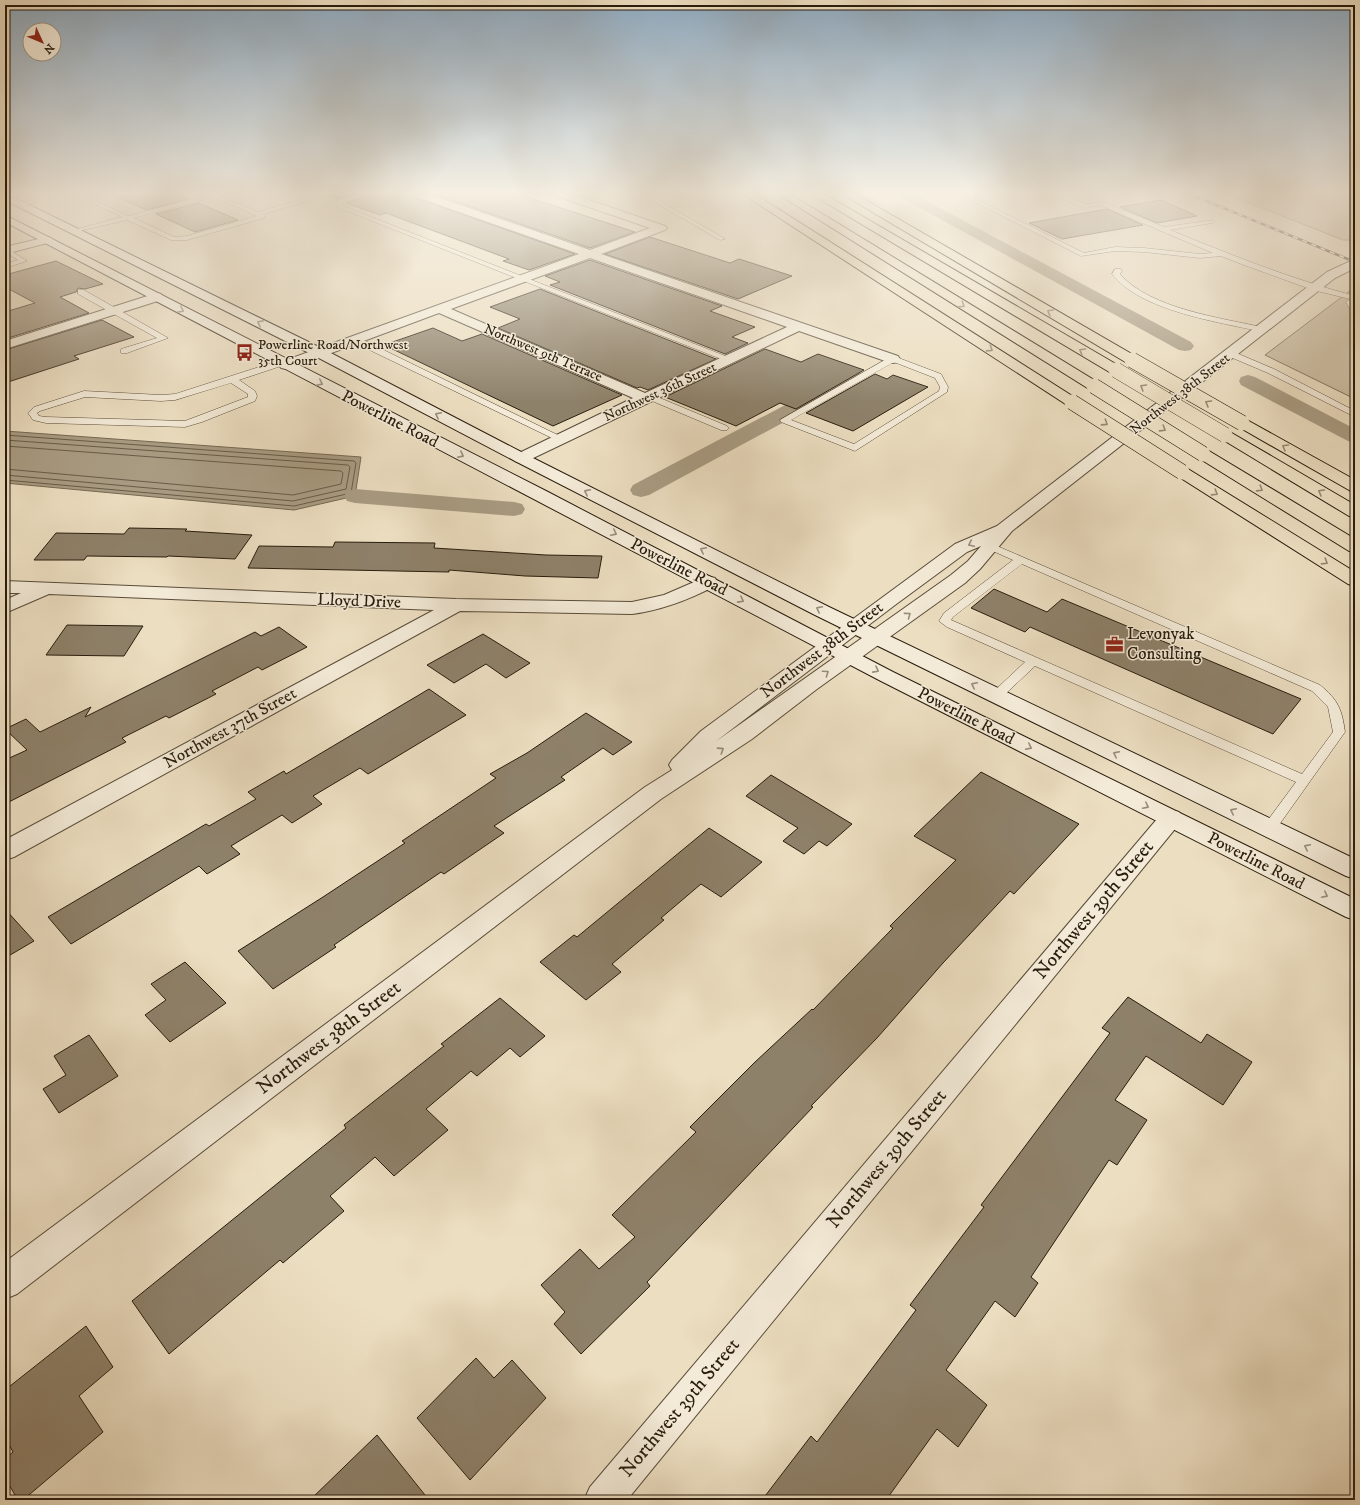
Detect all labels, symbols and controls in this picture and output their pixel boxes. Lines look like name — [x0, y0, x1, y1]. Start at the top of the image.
north arrow — [22, 22, 62, 62]
text: N — [40, 40, 57, 56]
one-way arrow — [958, 300, 965, 307]
one-way arrow — [177, 305, 184, 312]
one-way arrow — [1047, 310, 1054, 317]
street label: Northwest 9th Terrace — [481, 320, 605, 386]
one-way arrow — [256, 321, 264, 328]
place label: Powerline Road/Northwest 35th Court — [258, 336, 409, 370]
bus stop icon: Powerline Road/Northwest 35th Court — [235, 343, 255, 363]
one-way arrow — [986, 345, 993, 352]
one-way arrow — [1079, 348, 1086, 355]
street label: Northwest 38th Street — [1126, 349, 1234, 439]
street label: Northwest 36th Street — [601, 358, 720, 426]
one-way arrow — [316, 378, 324, 386]
one-way arrow — [1140, 384, 1147, 391]
street label: Powerline Road — [338, 385, 443, 453]
one-way arrow — [1205, 401, 1212, 408]
one-way arrow — [435, 412, 442, 420]
one-way arrow — [1100, 418, 1107, 425]
one-way arrow — [1159, 424, 1166, 431]
one-way arrow — [1282, 445, 1289, 452]
one-way arrow — [457, 450, 464, 458]
one-way arrow — [1256, 484, 1263, 491]
one-way arrow — [1211, 488, 1218, 496]
one-way arrow — [584, 489, 591, 497]
one-way arrow — [1318, 489, 1325, 497]
one-way arrow — [610, 528, 617, 536]
street label: Powerline Road — [627, 533, 732, 601]
one-way arrow — [968, 539, 975, 547]
one-way arrow — [700, 548, 707, 555]
one-way arrow — [1321, 557, 1328, 564]
street label: Lloyd Drive — [317, 589, 401, 613]
one-way arrow — [737, 595, 745, 602]
street label: Northwest 38th Street — [756, 596, 888, 703]
one-way arrow — [816, 606, 823, 614]
one-way arrow — [904, 613, 911, 620]
place label: Levonyak Consulting — [1127, 623, 1202, 665]
office icon: Levonyak Consulting — [1104, 634, 1124, 654]
one-way arrow — [872, 665, 879, 673]
one-way arrow — [822, 670, 829, 678]
street label: Northwest 37th Street — [160, 682, 301, 774]
street label: Powerline Road — [914, 682, 1019, 750]
one-way arrow — [971, 682, 979, 690]
one-way arrow — [1025, 743, 1033, 750]
one-way arrow — [717, 747, 724, 754]
one-way arrow — [1113, 751, 1121, 759]
one-way arrow — [1142, 801, 1149, 808]
one-way arrow — [1230, 808, 1238, 816]
street label: Powerline Road — [1204, 827, 1309, 895]
street label: Northwest 39th Street — [1028, 835, 1160, 985]
one-way arrow — [1304, 844, 1312, 852]
one-way arrow — [1320, 890, 1328, 898]
street label: Northwest 38th Street — [252, 976, 406, 1100]
street label: Northwest 39th Street — [821, 1084, 953, 1234]
street label: Northwest 39th Street — [614, 1333, 746, 1483]

